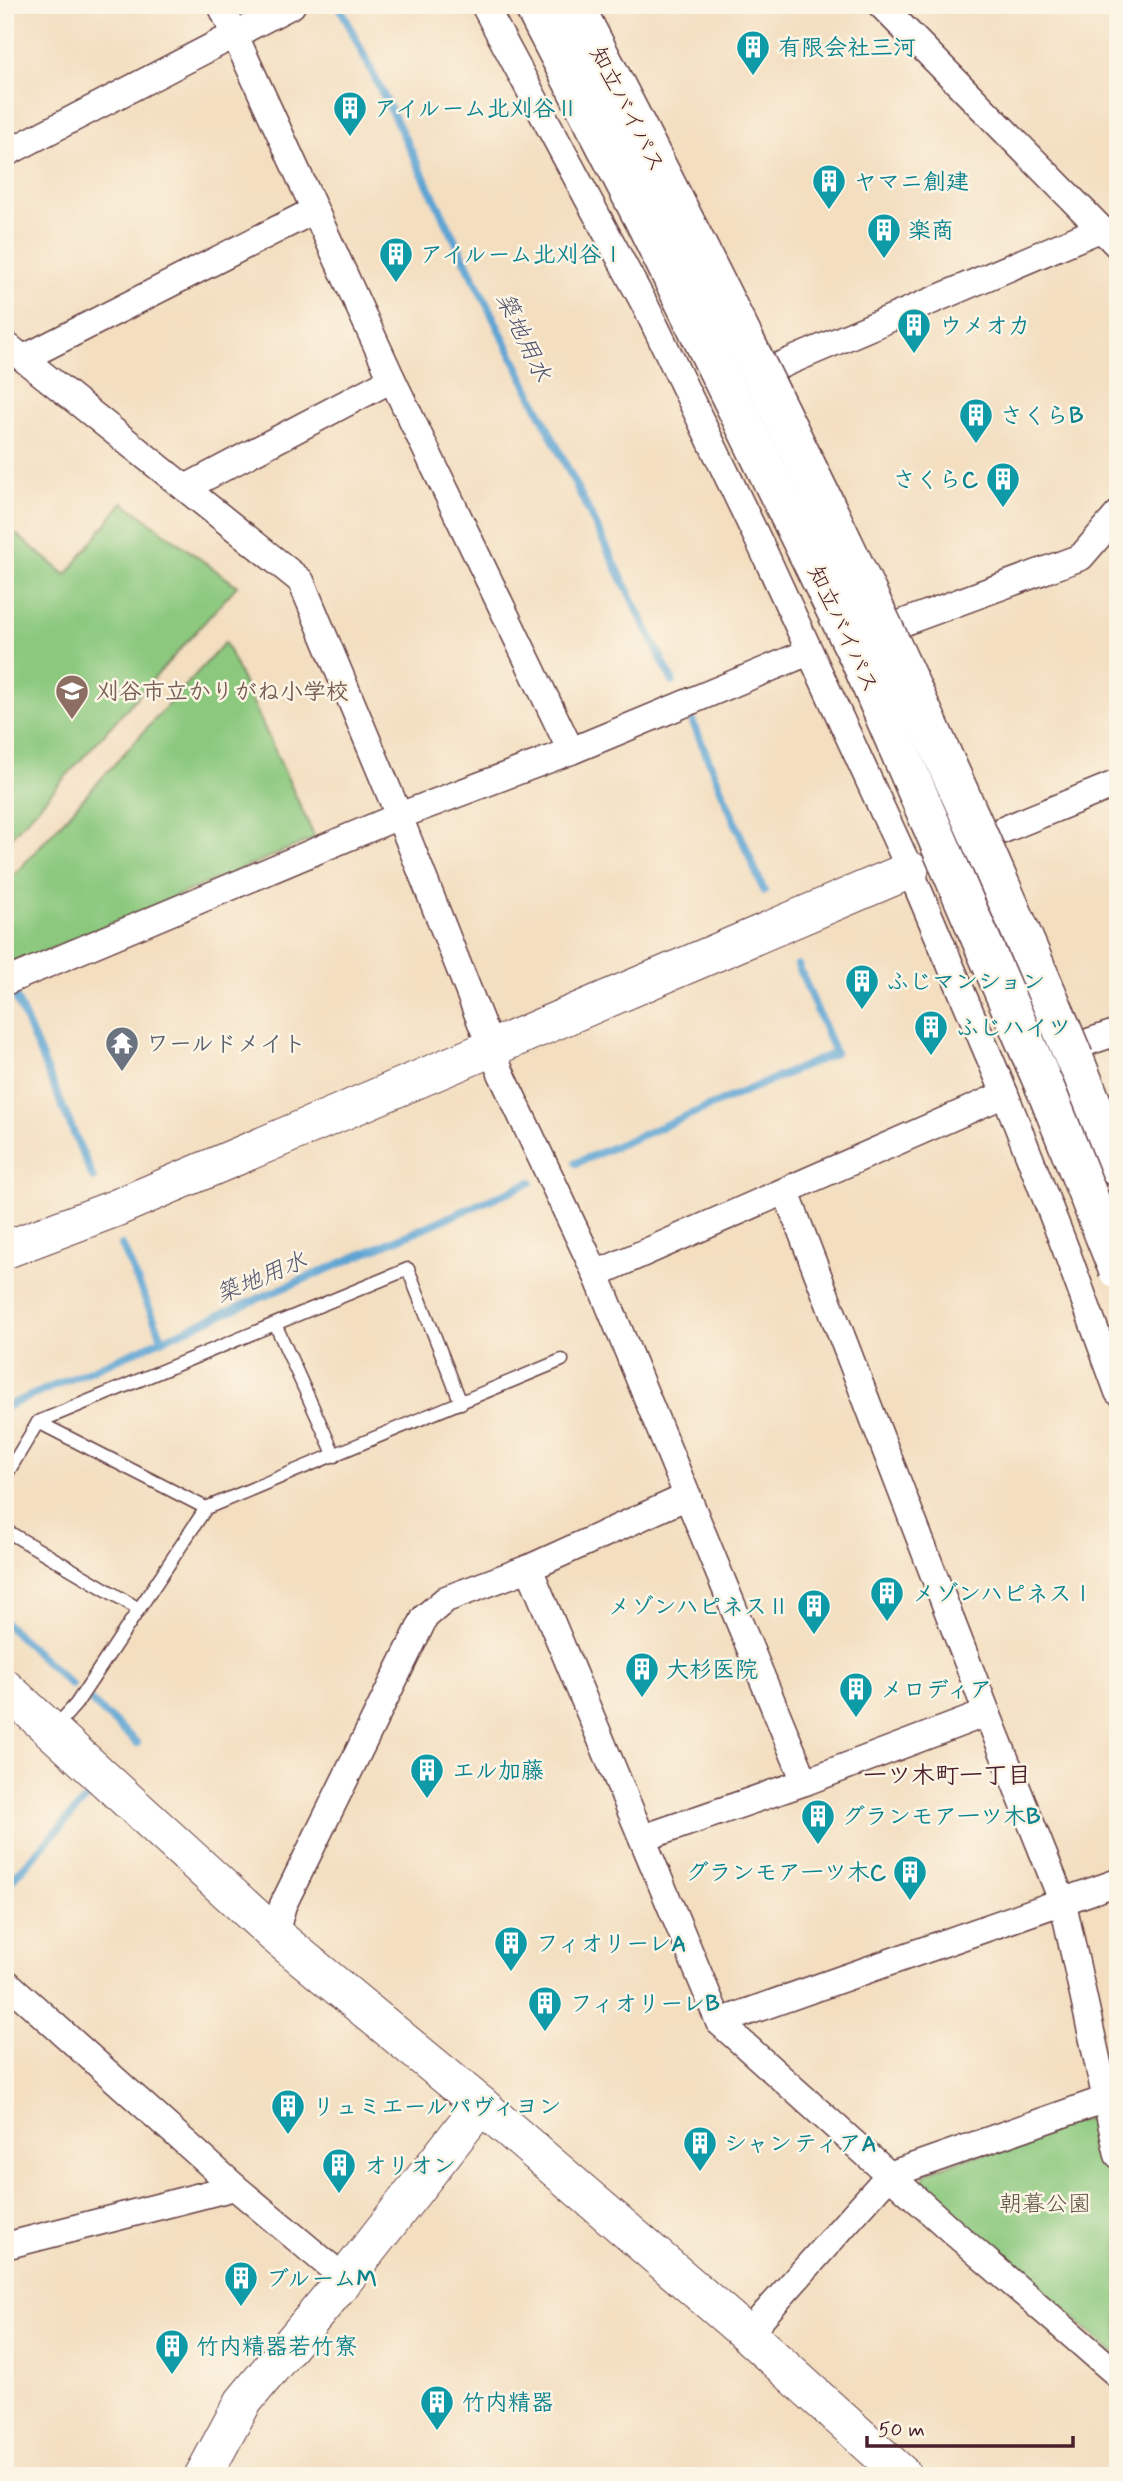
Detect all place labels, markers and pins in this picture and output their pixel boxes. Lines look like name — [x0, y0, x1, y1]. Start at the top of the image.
building icon: 有限会社三河 — [734, 28, 772, 77]
place label: 有限会社三河 — [778, 34, 916, 64]
building icon: アイルーム北刈谷Ⅱ — [331, 89, 369, 138]
place label: アイルーム北刈谷Ⅱ — [374, 95, 579, 125]
building icon: ヤマニ創建 — [810, 162, 848, 211]
place label: ヤマニ創建 — [854, 168, 969, 198]
building icon: 楽商 — [865, 211, 903, 260]
place label: 楽商 — [908, 217, 954, 247]
building icon: アイルーム北刈谷Ⅰ — [377, 235, 415, 284]
place label: アイルーム北刈谷Ⅰ — [420, 241, 625, 271]
building icon: ウメオカ — [895, 306, 933, 355]
place label: ウメオカ — [939, 312, 1031, 342]
building icon: さくらB — [957, 396, 995, 445]
place label: さくらB — [1000, 402, 1084, 432]
building icon: さくらC — [984, 460, 1022, 509]
place label: さくらC — [893, 466, 979, 496]
school or university icon: 刈谷市立かりがね小学校 — [53, 672, 91, 721]
place label: 刈谷市立かりがね小学校 — [96, 678, 349, 708]
building icon: ふじマンション — [843, 962, 881, 1011]
place label: ふじマンション — [886, 968, 1045, 998]
building icon: ふじハイツ — [912, 1008, 950, 1057]
place label: ふじハイツ — [956, 1014, 1071, 1044]
temple icon: ワールドメイト — [103, 1024, 141, 1073]
place label: ワールドメイト — [146, 1030, 306, 1060]
building icon: メゾンハピネスⅠ — [868, 1574, 906, 1623]
place label: メゾンハピネスⅠ — [912, 1580, 1095, 1610]
building icon: メゾンハピネスⅡ — [795, 1587, 833, 1636]
place label: メゾンハピネスⅡ — [607, 1593, 790, 1623]
building icon: 大杉医院 — [623, 1650, 661, 1699]
place label: 大杉医院 — [666, 1656, 758, 1686]
building icon: メロディア — [837, 1670, 875, 1719]
place label: メロディア — [880, 1676, 992, 1706]
building icon: エル加藤 — [408, 1751, 446, 1800]
place label: エル加藤 — [452, 1757, 544, 1787]
building icon: グランモア一ツ木B — [799, 1797, 837, 1846]
place label: グランモア一ツ木B — [842, 1803, 1041, 1833]
building icon: グランモア一ツ木C — [891, 1853, 929, 1902]
place label: グランモア一ツ木C — [686, 1859, 887, 1889]
building icon: フィオリーレA — [492, 1924, 530, 1973]
place label: フィオリーレA — [536, 1930, 686, 1960]
building icon: フィオリーレB — [526, 1984, 564, 2033]
place label: フィオリーレB — [570, 1990, 720, 2020]
building icon: リュミエールパヴィヨン — [269, 2087, 307, 2136]
place label: リュミエールパヴィヨン — [312, 2093, 562, 2123]
building icon: シャンティアA — [681, 2124, 719, 2173]
place label: シャンティアA — [724, 2130, 877, 2160]
building icon: オリオン — [320, 2146, 358, 2195]
place label: オリオン — [364, 2152, 456, 2182]
building icon: ブルームM — [222, 2259, 260, 2308]
place label: ブルームM — [266, 2265, 377, 2295]
building icon: 竹内精器若竹寮 — [153, 2327, 191, 2376]
place label: 竹内精器若竹寮 — [196, 2333, 357, 2363]
building icon: 竹内精器 — [418, 2383, 456, 2432]
place label: 竹内精器 — [462, 2389, 554, 2419]

